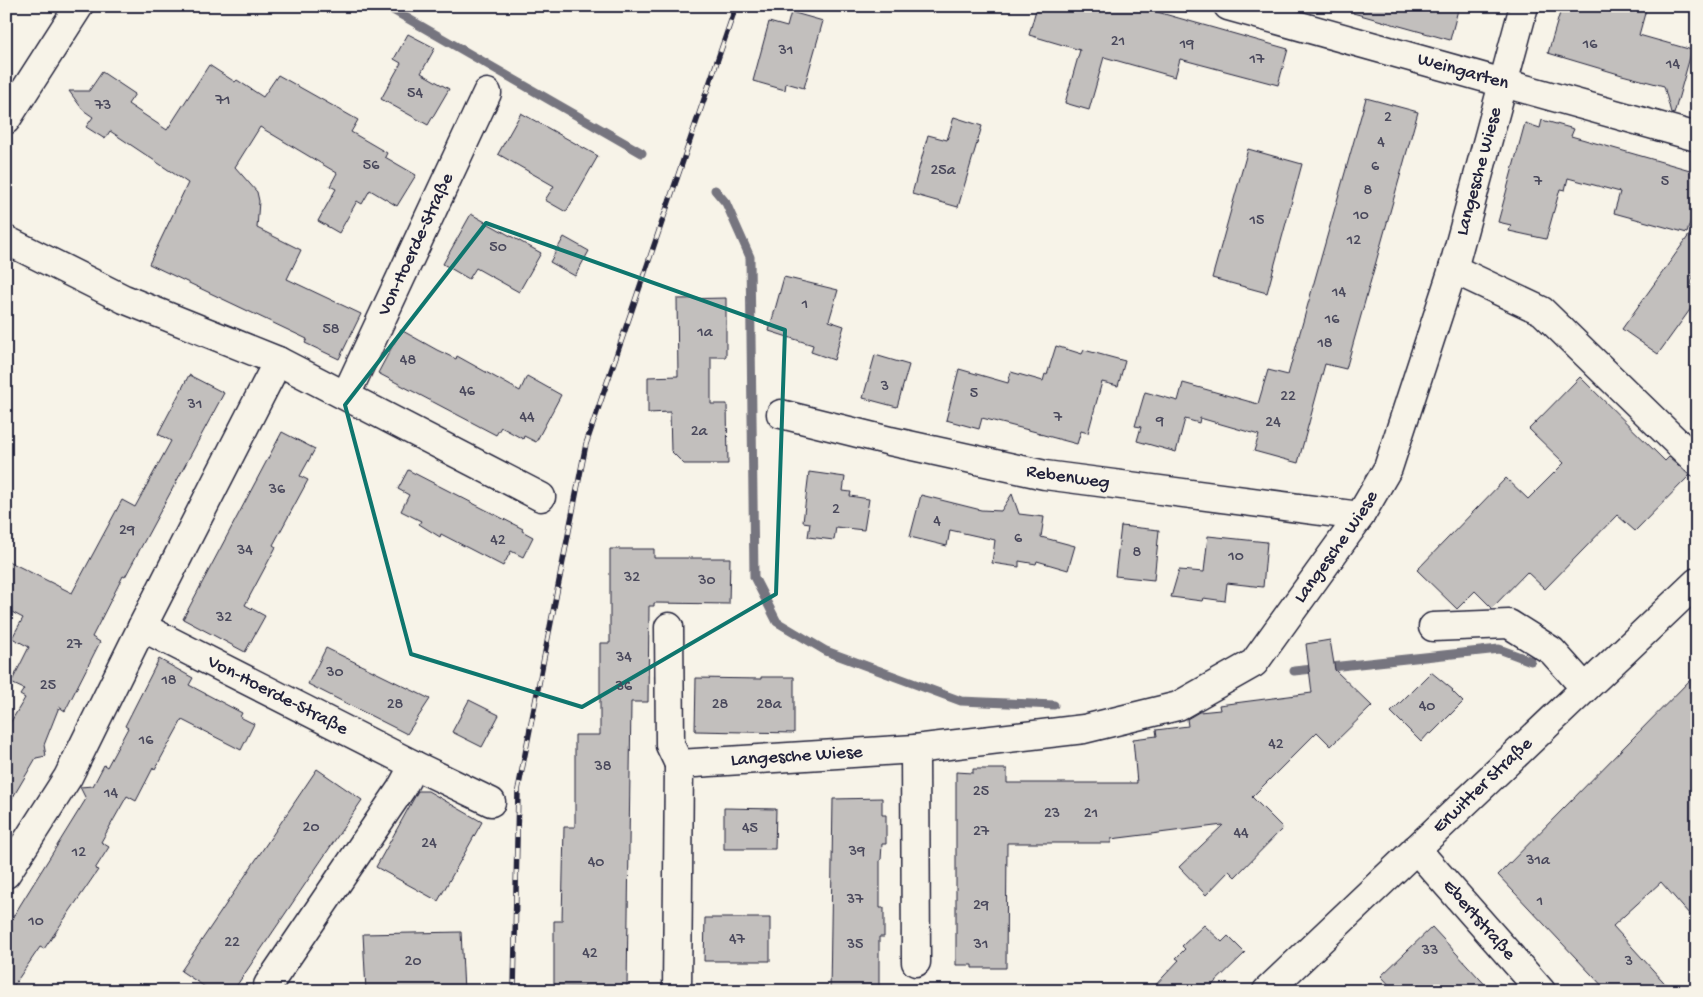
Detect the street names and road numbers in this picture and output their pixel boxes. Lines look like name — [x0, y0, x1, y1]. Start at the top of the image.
street label: Weingarten — [1415, 48, 1511, 95]
street label: Langesche Wiese — [1451, 104, 1508, 238]
street label: Von-Hoerde-Straße — [373, 169, 459, 321]
street label: Rebenweg — [1024, 460, 1111, 495]
street label: Langesche Wiese — [1289, 487, 1384, 608]
street label: Von-Hoerde-Straße — [202, 650, 352, 741]
street label: Erwitter Straße — [1428, 733, 1538, 839]
street label: Langesche Wiese — [730, 741, 864, 772]
street label: Ebertstraße — [1437, 875, 1520, 965]

